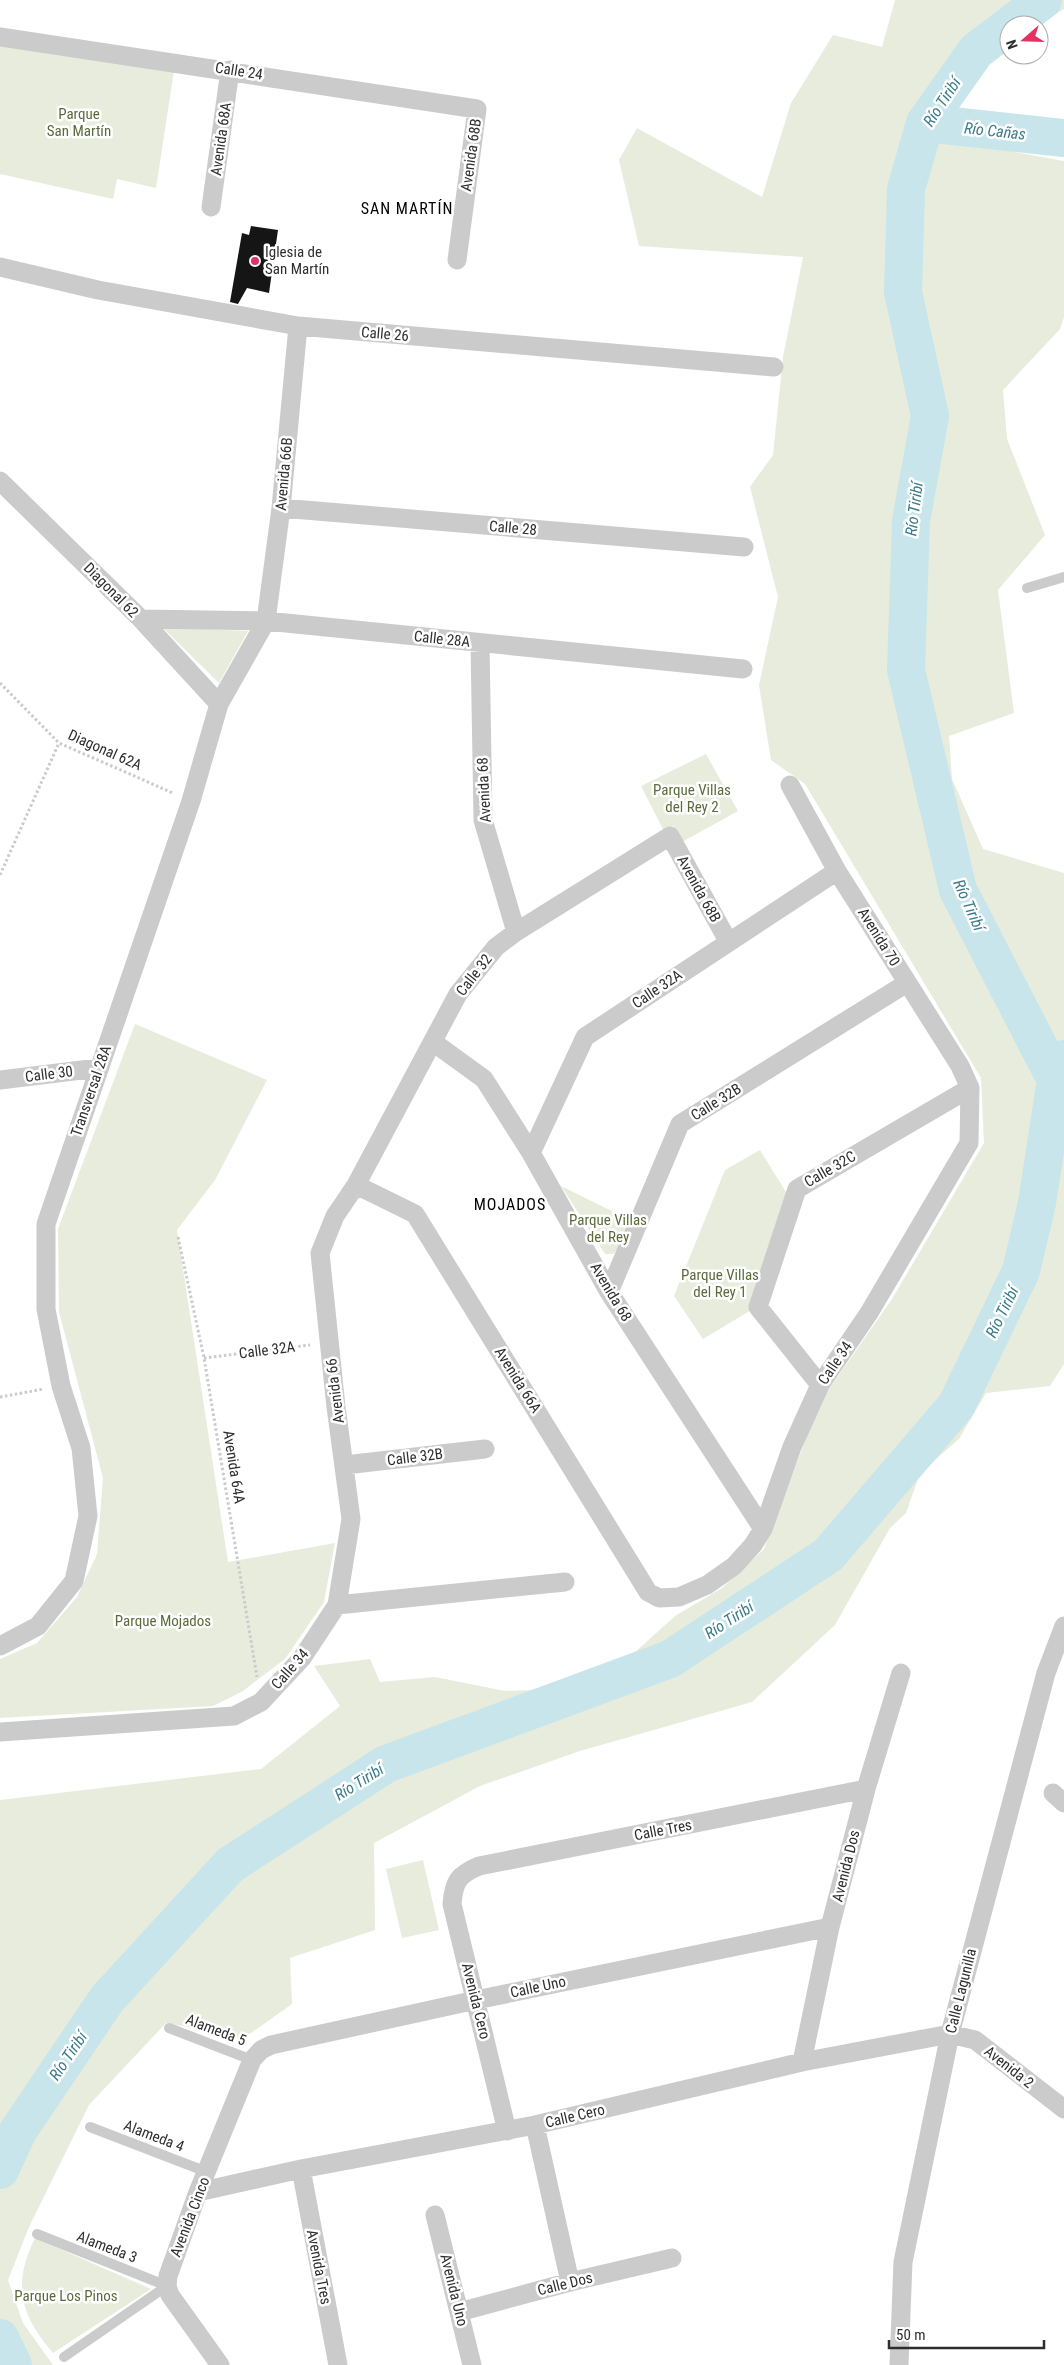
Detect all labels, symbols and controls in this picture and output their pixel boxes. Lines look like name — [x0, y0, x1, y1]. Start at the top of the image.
north arrow — [999, 15, 1049, 65]
text: N — [1003, 38, 1021, 51]
street label: Calle 24 — [214, 58, 264, 84]
water label: Río Tiribí — [919, 72, 966, 130]
street label: Avenida 68A — [207, 101, 235, 177]
park label: Parque San Martín — [47, 105, 111, 140]
street label: Avenida 68B — [457, 117, 485, 193]
water label: Río Cañas — [963, 118, 1027, 144]
district label: SAN MARTÍN — [361, 199, 453, 218]
place label: Iglesia de San Martín — [265, 243, 329, 278]
marker: Iglesia de San Martín — [249, 255, 261, 267]
street label: Calle 26 — [360, 323, 410, 345]
street label: Avenida 66B — [272, 437, 296, 511]
water label: Río Tiribí — [901, 479, 927, 537]
street label: Calle 28 — [488, 517, 538, 539]
street label: Diagonal 62 — [80, 559, 142, 621]
street label: Calle 28A — [413, 627, 471, 651]
street label: Diagonal 62A — [65, 726, 145, 774]
street label: Avenida 68 — [473, 757, 495, 823]
park label: Parque Villas del Rey 2 — [653, 781, 731, 816]
street label: Avenida 68B — [673, 853, 725, 925]
water label: Río Tiribí — [949, 876, 990, 936]
street label: Avenida 70 — [854, 905, 904, 969]
street label: Calle 32 — [452, 951, 496, 999]
street label: Calle 32A — [629, 966, 686, 1012]
street label: Transversal 28A — [67, 1043, 115, 1139]
street label: Calle 30 — [24, 1062, 74, 1086]
street label: Calle 32B — [687, 1080, 745, 1124]
street label: Calle 32C — [801, 1147, 859, 1191]
district label: MOJADOS — [474, 1195, 546, 1214]
park label: Parque Villas del Rey — [569, 1211, 647, 1246]
street label: Avenida 68 — [586, 1259, 636, 1325]
park label: Parque Villas del Rey 1 — [681, 1266, 759, 1301]
water label: Río Tiribí — [982, 1281, 1023, 1341]
street label: Calle 32A — [238, 1338, 296, 1362]
street label: Calle 34 — [814, 1338, 856, 1388]
street label: Avenida 66A — [491, 1344, 545, 1416]
street label: Avenida 66 — [322, 1358, 348, 1424]
street label: Avenida 64A — [219, 1429, 249, 1505]
street label: Calle 32B — [386, 1445, 444, 1469]
water label: Río Tiribí — [701, 1596, 759, 1643]
park label: Parque Mojados — [115, 1612, 211, 1630]
street label: Calle 34 — [268, 1645, 312, 1693]
water label: Río Tiribí — [331, 1758, 389, 1804]
street label: Calle Tres — [633, 1816, 693, 1844]
street label: Avenida Dos — [828, 1828, 864, 1904]
street label: Calle Lagunilla — [942, 1947, 980, 2035]
street label: Avenida Cero — [458, 1961, 494, 2041]
street label: Calle Uno — [509, 1972, 567, 2002]
street label: Alameda 5 — [183, 2010, 249, 2050]
water label: Río Tiribí — [45, 2026, 92, 2084]
street label: Avenida 2 — [981, 2042, 1037, 2092]
street label: Calle Cero — [543, 2100, 607, 2132]
street label: Alameda 4 — [121, 2116, 187, 2156]
street label: Avenida Cinco — [167, 2175, 213, 2259]
street label: Alameda 3 — [74, 2227, 140, 2267]
street label: Avenida Tres — [303, 2228, 335, 2306]
street label: Avenida Uno — [436, 2252, 472, 2328]
street label: Calle Dos — [536, 2268, 594, 2300]
park label: Parque Los Pinos — [14, 2287, 118, 2305]
scale bar — [889, 2318, 1044, 2350]
text: 50 m — [896, 2326, 926, 2344]

